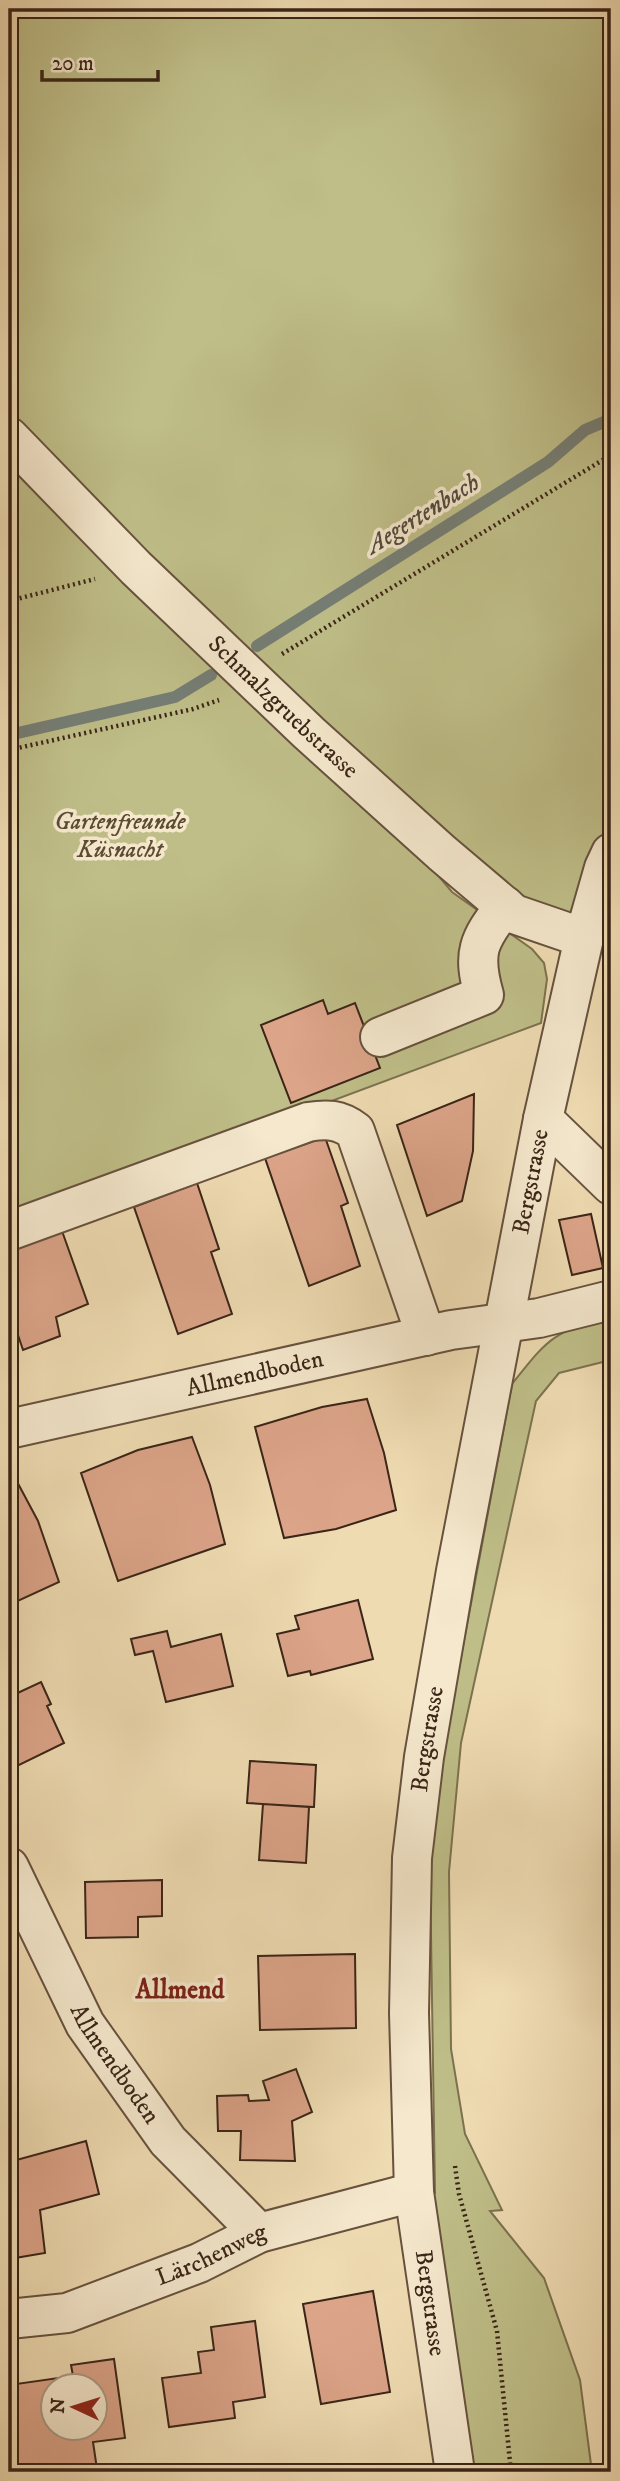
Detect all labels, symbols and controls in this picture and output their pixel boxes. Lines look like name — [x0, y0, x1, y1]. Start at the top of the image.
scale bar — [42, 38, 158, 82]
text: 20 m — [52, 51, 94, 77]
water label: Aegertenbach — [358, 466, 486, 563]
street label: Schmalzgruebstrasse — [201, 629, 365, 785]
park label: Gartenfreunde Küsnacht — [54, 807, 186, 865]
street label: Bergstrasse — [506, 1126, 556, 1237]
street label: Allmendboden — [184, 1344, 327, 1404]
street label: Bergstrasse — [405, 1684, 451, 1794]
district label: Allmend — [135, 1974, 225, 2007]
street label: Allmendboden — [63, 1999, 167, 2130]
street label: Lärchenweg — [152, 2217, 270, 2293]
street label: Bergstrasse — [408, 2248, 452, 2358]
north arrow — [38, 2372, 108, 2442]
text: N — [47, 2397, 71, 2415]

